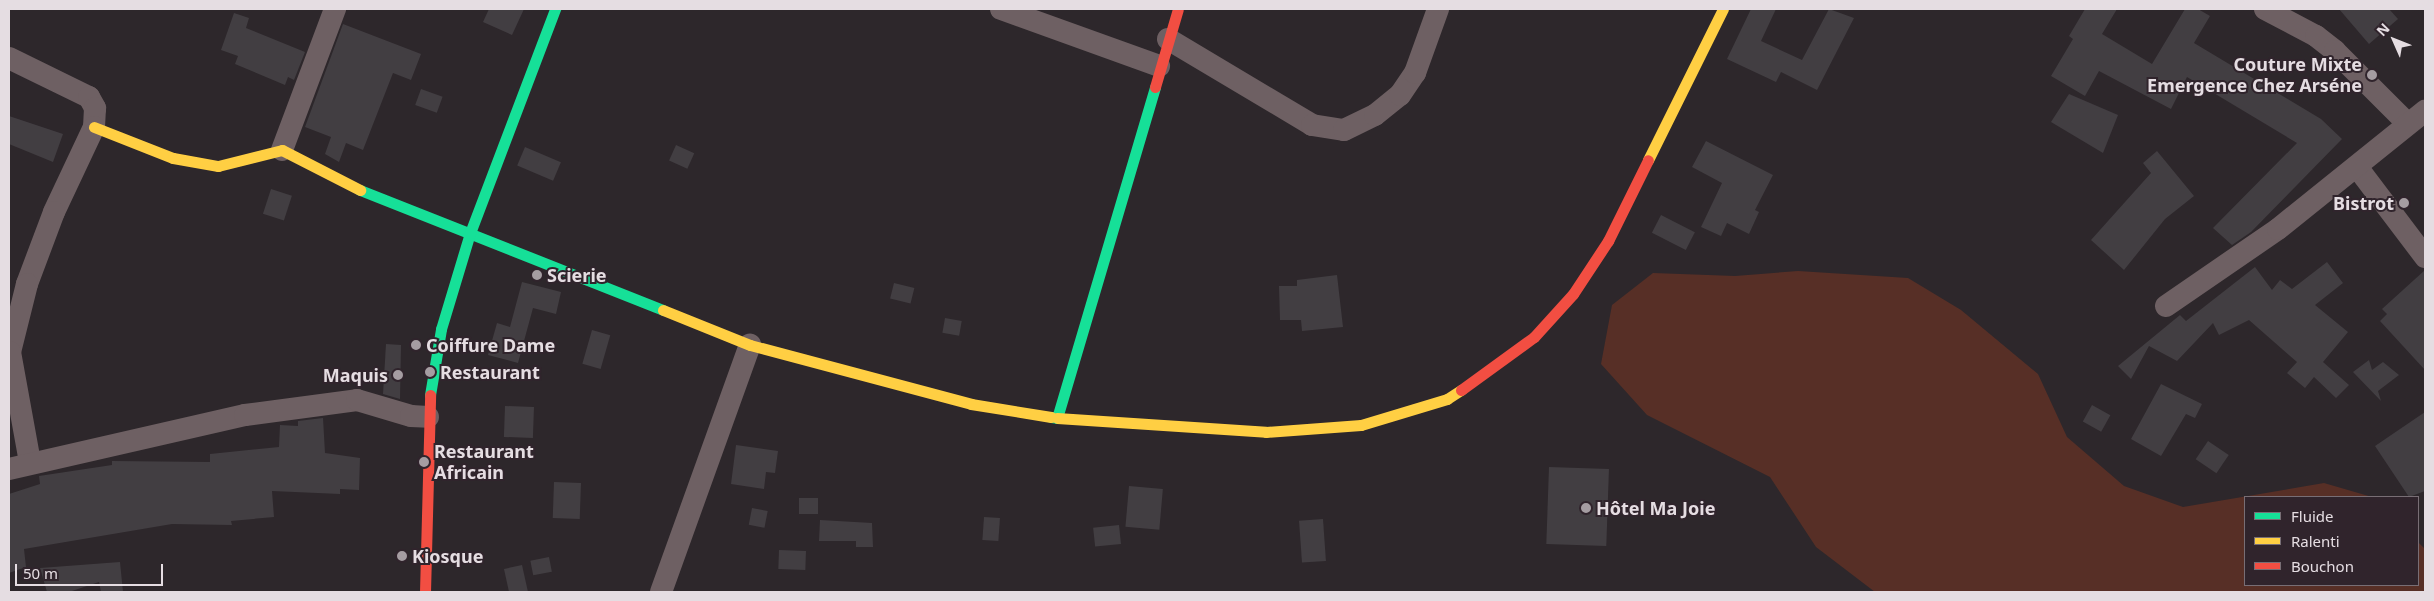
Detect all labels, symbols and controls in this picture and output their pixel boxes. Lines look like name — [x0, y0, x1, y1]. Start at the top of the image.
north arrow — [2369, 15, 2419, 65]
text: N — [2372, 19, 2394, 40]
place label: Couture Mixte Emergence Chez Arséne — [2147, 54, 2362, 96]
marker: Couture Mixte Emergence Chez Arséne — [2366, 69, 2378, 81]
place label: Bistrot — [2333, 192, 2394, 214]
marker: Bistrot — [2398, 197, 2410, 209]
place label: Scierie — [547, 264, 607, 286]
marker: Scierie — [531, 269, 543, 281]
place label: Coiffure Dame — [426, 334, 555, 356]
marker: Coiffure Dame — [410, 339, 422, 351]
place label: Restaurant — [440, 361, 540, 383]
place label: Maquis — [323, 364, 388, 386]
marker: Restaurant — [424, 366, 436, 378]
marker: Maquis — [392, 369, 404, 381]
place label: Restaurant Africain — [434, 441, 534, 484]
marker: Restaurant Africain — [418, 456, 430, 468]
legend — [2244, 496, 2419, 586]
place label: Hôtel Ma Joie — [1596, 497, 1715, 519]
marker: Hôtel Ma Joie — [1580, 502, 1592, 514]
text: Fluide — [2291, 506, 2333, 526]
text: Ralenti — [2291, 531, 2340, 551]
place label: Kiosque — [412, 545, 483, 567]
marker: Kiosque — [396, 550, 408, 562]
scale bar — [18, 554, 165, 586]
text: Bouchon — [2291, 556, 2354, 576]
text: 50 m — [23, 563, 58, 583]

